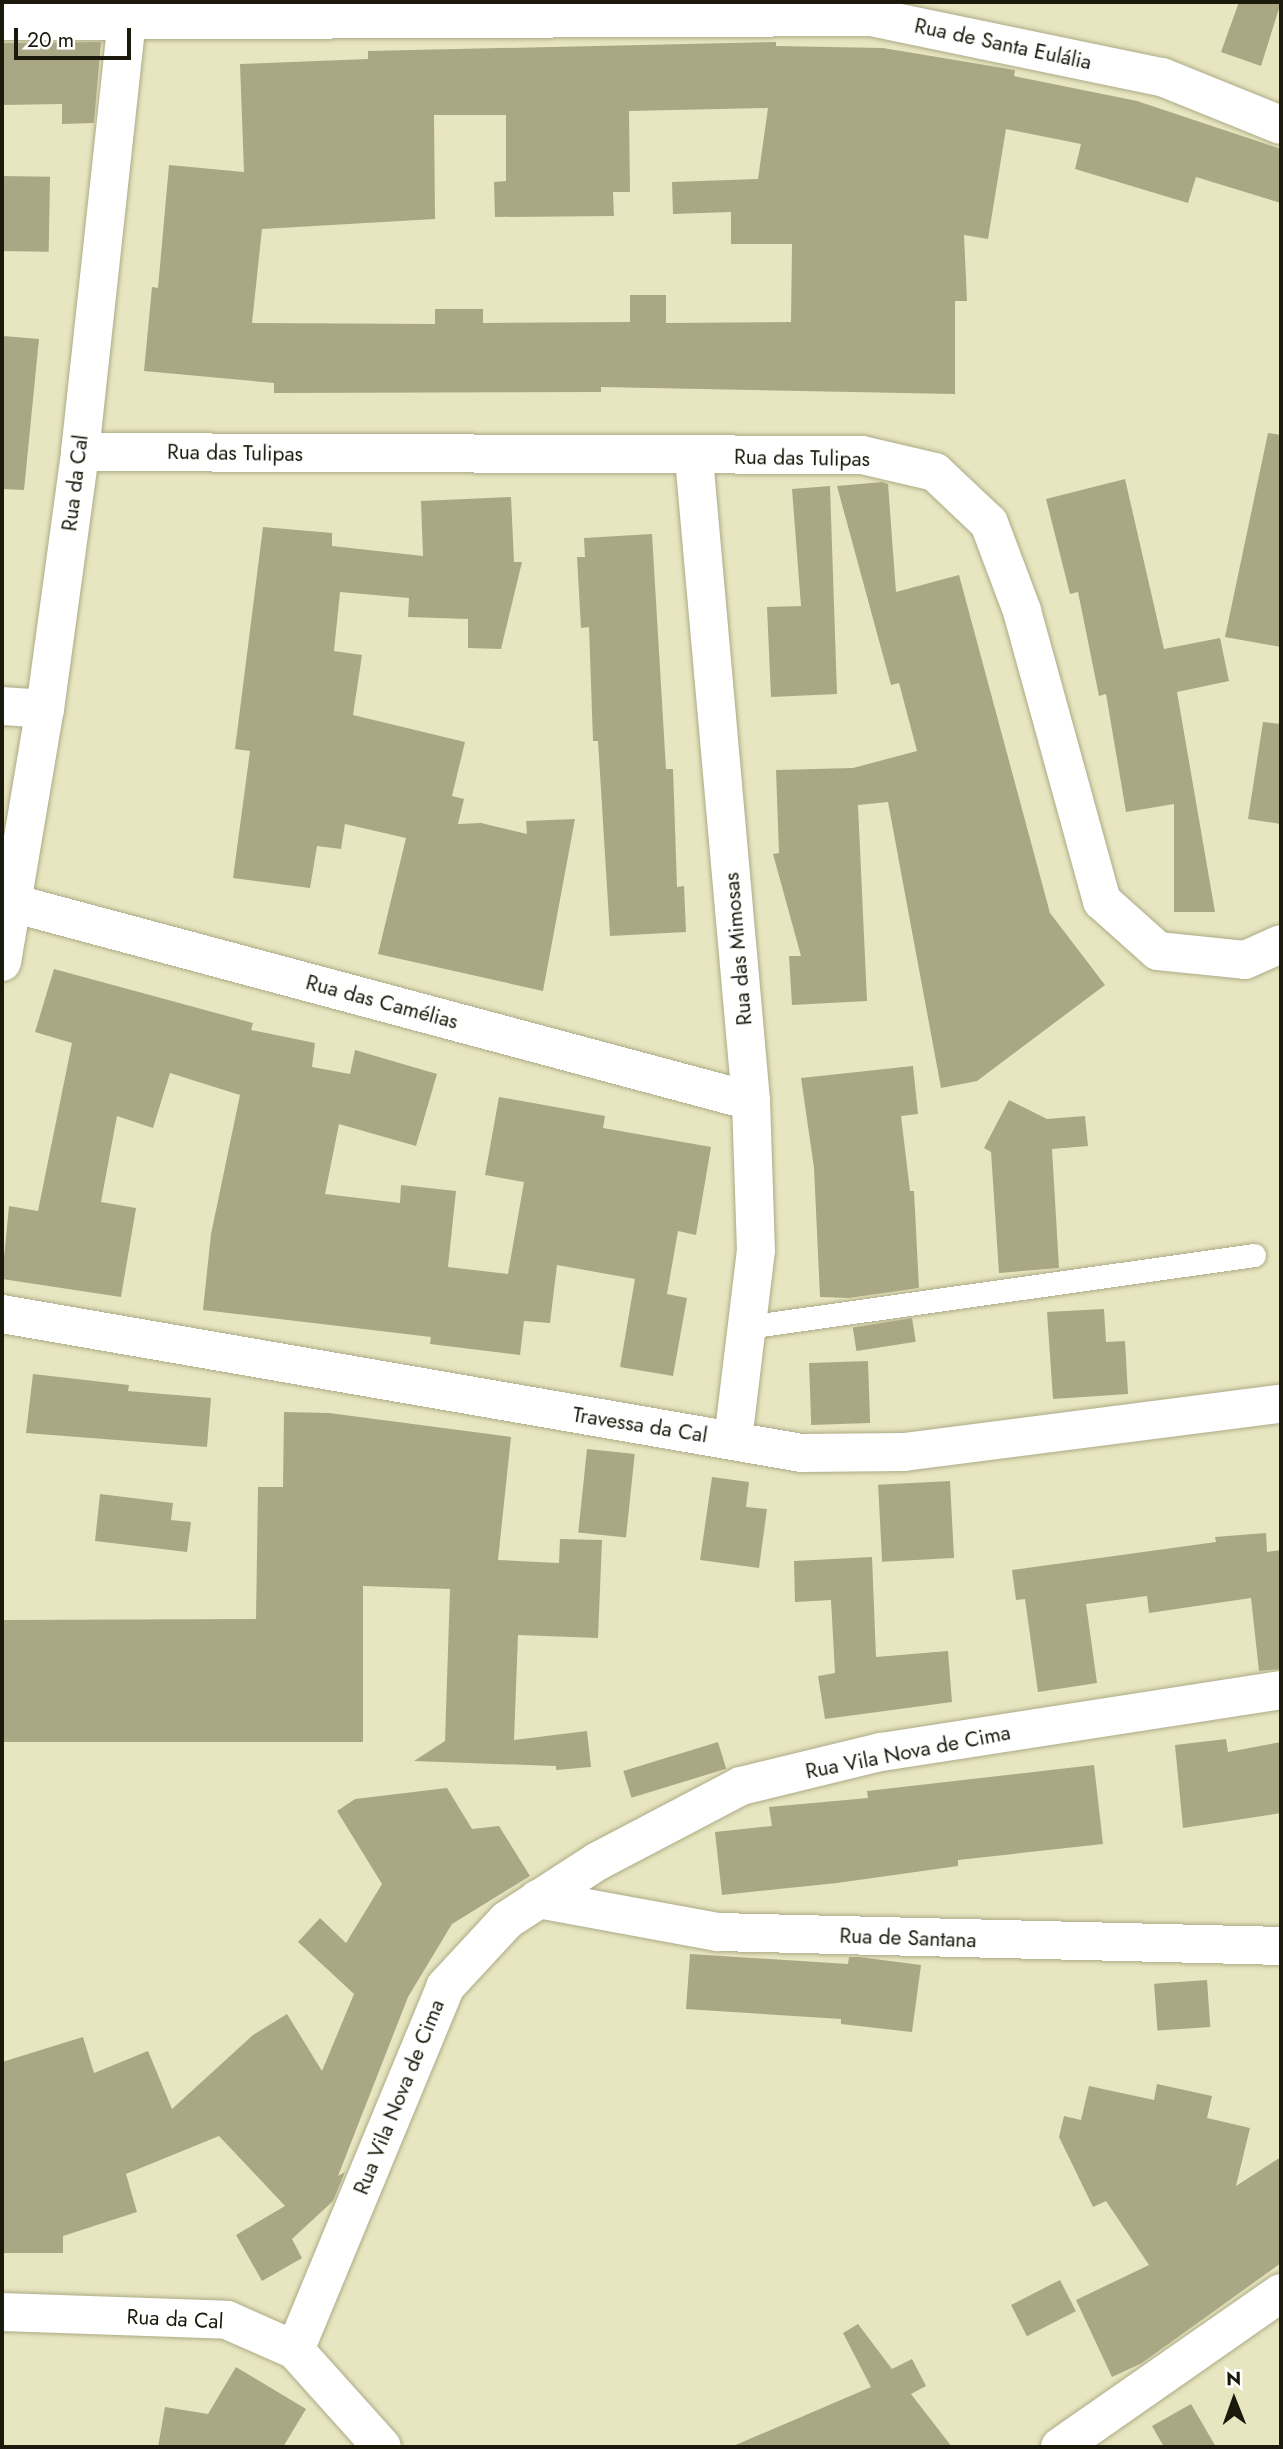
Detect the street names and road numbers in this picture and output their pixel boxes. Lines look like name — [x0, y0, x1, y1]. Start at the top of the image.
street label: Rua de Santa Eulália — [912, 13, 1094, 75]
street label: Rua da Cal — [57, 433, 93, 533]
street label: Rua das Tulipas — [167, 439, 303, 467]
street label: Rua das Tulipas — [734, 444, 870, 472]
street label: Rua das Mimosas — [719, 872, 757, 1026]
street label: Rua das Camélias — [303, 970, 461, 1034]
street label: Travessa da Cal — [571, 1402, 709, 1448]
street label: Rua Vila Nova de Cima — [803, 1720, 1013, 1784]
street label: Rua de Santana — [839, 1923, 977, 1953]
street label: Rua Vila Nova de Cima — [348, 1996, 450, 2198]
street label: Rua da Cal — [126, 2304, 224, 2334]

